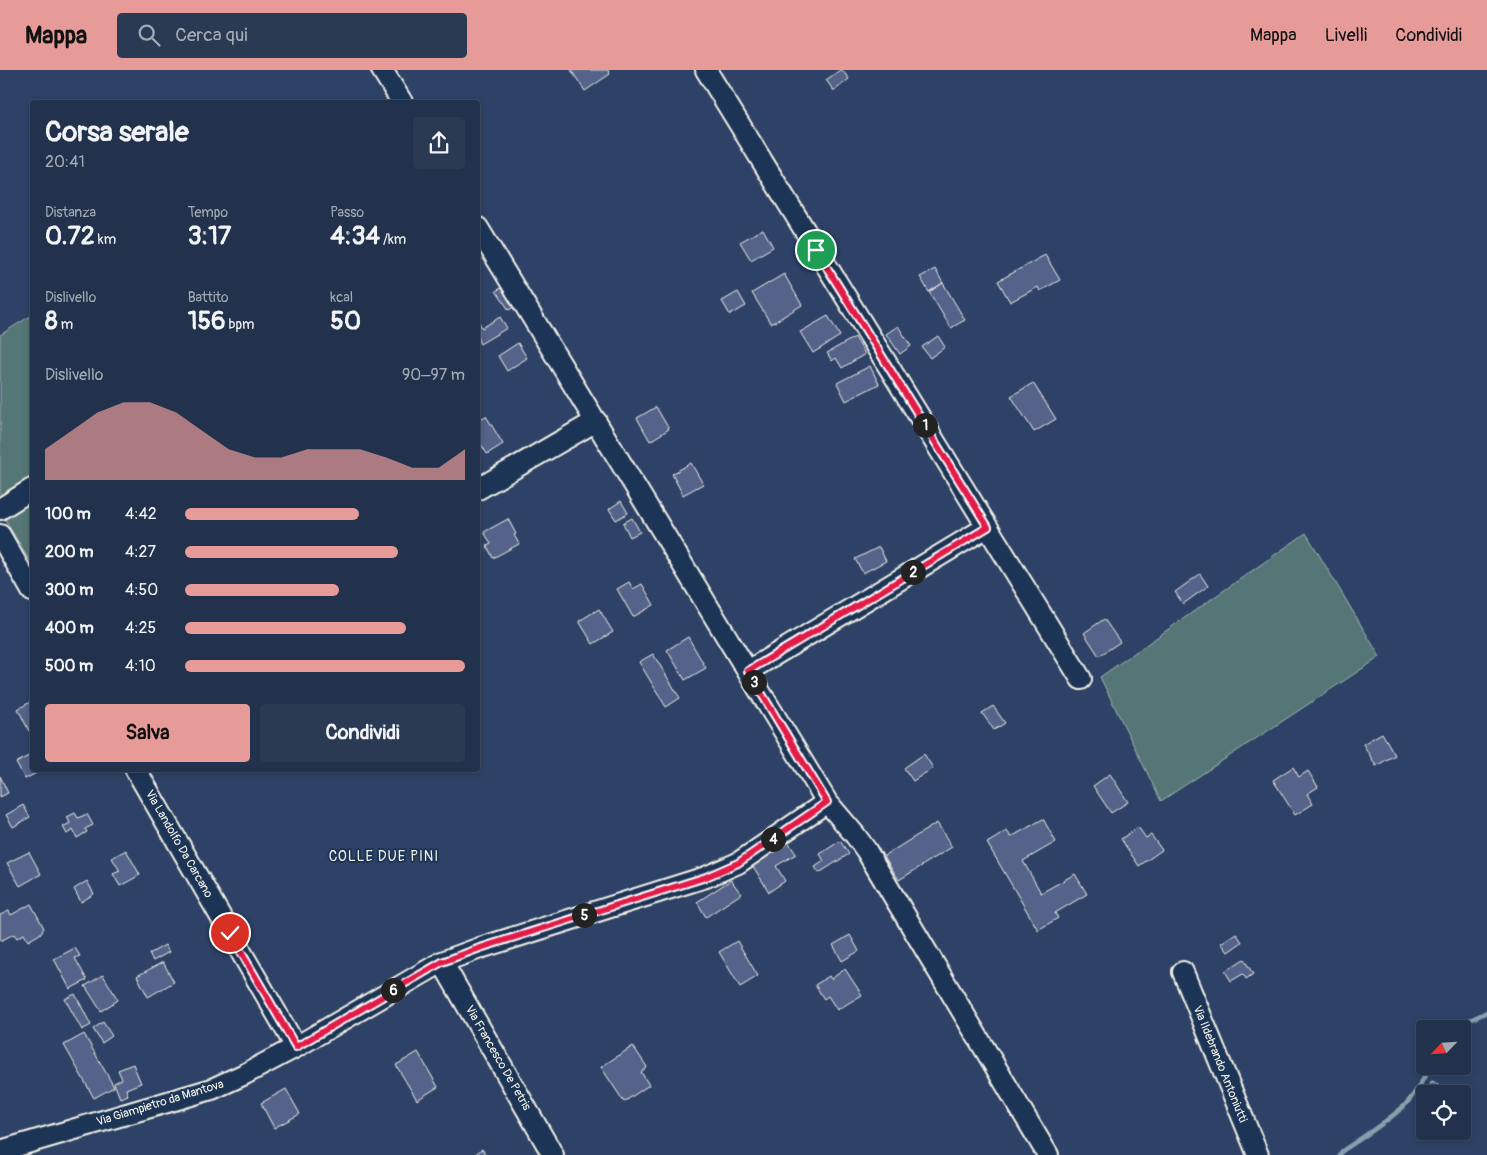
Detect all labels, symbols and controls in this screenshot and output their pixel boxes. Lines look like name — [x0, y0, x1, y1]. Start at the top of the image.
search box — [117, 13, 467, 58]
text: Mappa — [25, 21, 87, 50]
icon: search — [135, 21, 163, 49]
text: Cerca qui — [175, 23, 248, 47]
text: Mappa — [1250, 24, 1297, 47]
text: Livelli — [1325, 24, 1367, 47]
text: Condividi — [1395, 24, 1462, 47]
text: Corsa serale — [45, 115, 189, 150]
button: share — [413, 117, 465, 169]
text: 20:41 — [45, 152, 85, 172]
text: Distanza — [45, 204, 96, 221]
text: Tempo — [188, 204, 228, 221]
text: Passo — [330, 204, 364, 221]
text: 0.72 — [45, 221, 95, 252]
text: 3:17 — [188, 221, 231, 252]
text: 4:34 — [330, 221, 380, 252]
pin — [795, 229, 837, 271]
text: km — [95, 231, 116, 248]
text: /km — [380, 231, 406, 248]
icon: arrive — [802, 236, 830, 264]
text: Dislivello — [45, 289, 96, 306]
text: Battito — [188, 289, 229, 306]
text: kcal — [330, 289, 353, 306]
text: 8 — [45, 306, 58, 337]
text: 156 — [188, 306, 226, 337]
text: 50 — [330, 306, 361, 337]
text: m — [58, 316, 73, 333]
text: bpm — [226, 316, 255, 333]
text: Dislivello — [45, 365, 103, 385]
text: 90–97 m — [402, 365, 465, 385]
pin: 1 — [912, 412, 938, 438]
text: 1 — [923, 417, 928, 434]
text: 100 m — [45, 504, 91, 524]
text: 4:42 — [125, 504, 157, 524]
text: 200 m — [45, 542, 93, 562]
text: 4:27 — [125, 542, 156, 562]
pin: 2 — [900, 560, 926, 584]
text: 2 — [910, 564, 917, 581]
text: 300 m — [45, 580, 93, 600]
text: 4:50 — [125, 580, 158, 600]
text: 400 m — [45, 618, 94, 638]
text: 4:25 — [125, 618, 156, 638]
text: 500 m — [45, 656, 93, 676]
text: 4:10 — [125, 656, 156, 676]
pin: 3 — [742, 670, 766, 694]
text: 3 — [751, 674, 758, 691]
button: Salva — [45, 704, 250, 762]
button: Condividi — [260, 704, 465, 762]
street label: Via Landolfo Da Carcano — [142, 787, 216, 901]
pin: 4 — [760, 826, 786, 852]
text: 4 — [769, 831, 778, 848]
district label: COLLE DUE PINI — [329, 848, 439, 865]
pin: 5 — [572, 902, 596, 928]
text: 5 — [581, 907, 588, 924]
pin — [209, 912, 251, 954]
icon: check — [216, 919, 244, 947]
pin: 6 — [380, 978, 406, 1002]
text: 6 — [389, 982, 398, 999]
street label: Via Francesco De Petris — [462, 1003, 534, 1114]
street label: Via Ildebrando Antoniutti — [1190, 1003, 1250, 1125]
north arrow — [1416, 1020, 1471, 1075]
map controls — [1416, 1020, 1471, 1140]
street label: Via Giampietro da Mantova — [95, 1076, 226, 1130]
button: locate — [1416, 1085, 1471, 1140]

